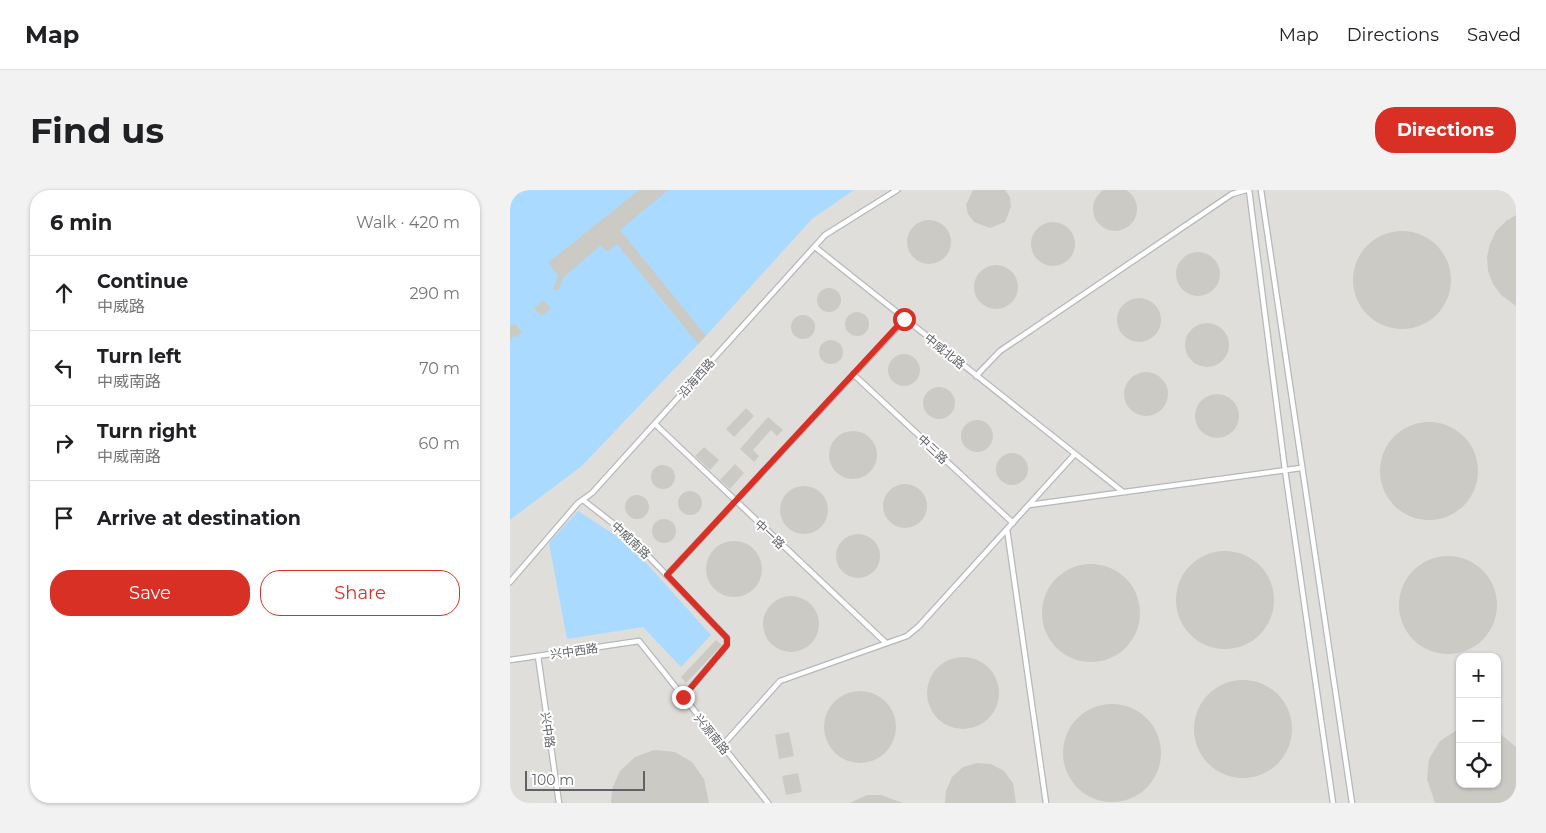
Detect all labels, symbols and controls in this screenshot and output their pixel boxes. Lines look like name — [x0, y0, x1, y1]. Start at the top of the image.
text: Map — [25, 20, 79, 49]
text: Map — [1279, 24, 1319, 46]
text: Directions — [1347, 24, 1439, 46]
text: Saved — [1467, 24, 1521, 46]
button: Directions — [1375, 107, 1516, 153]
text: Find us — [30, 109, 164, 152]
text: 6 min — [50, 210, 112, 235]
text: Walk · 420 m — [356, 213, 460, 232]
text: Continue — [97, 270, 188, 293]
icon: ahead — [50, 279, 78, 307]
text: 290 m — [409, 284, 460, 303]
text: 中威路 — [97, 297, 145, 316]
route start — [893, 308, 916, 331]
street label: 中威北路 — [922, 330, 968, 372]
text: Turn left — [97, 345, 182, 368]
icon: left — [50, 354, 78, 382]
street label: 沿海西路 — [674, 355, 718, 401]
text: 70 m — [419, 359, 460, 378]
text: 中威南路 — [97, 372, 161, 391]
text: Turn right — [97, 420, 197, 443]
icon: right — [50, 429, 78, 457]
street label: 中三路 — [915, 431, 951, 467]
text: 60 m — [418, 434, 460, 453]
text: 中威南路 — [97, 447, 161, 466]
icon: arrive — [50, 504, 78, 532]
text: Arrive at destination — [97, 507, 301, 530]
street label: 中一路 — [752, 516, 788, 552]
street label: 中威南路 — [608, 518, 654, 562]
button: Save — [50, 570, 250, 616]
button: Share — [260, 570, 460, 616]
street label: 兴中西路 — [549, 640, 599, 662]
map controls — [1456, 653, 1501, 788]
button: + — [1456, 653, 1501, 698]
route end — [672, 686, 695, 709]
button: − — [1456, 698, 1501, 743]
street label: 兴中路 — [538, 711, 558, 749]
street label: 兴源南路 — [691, 711, 733, 757]
button: locate — [1456, 743, 1501, 788]
scale bar — [525, 768, 645, 791]
text: 100 m — [532, 771, 574, 789]

